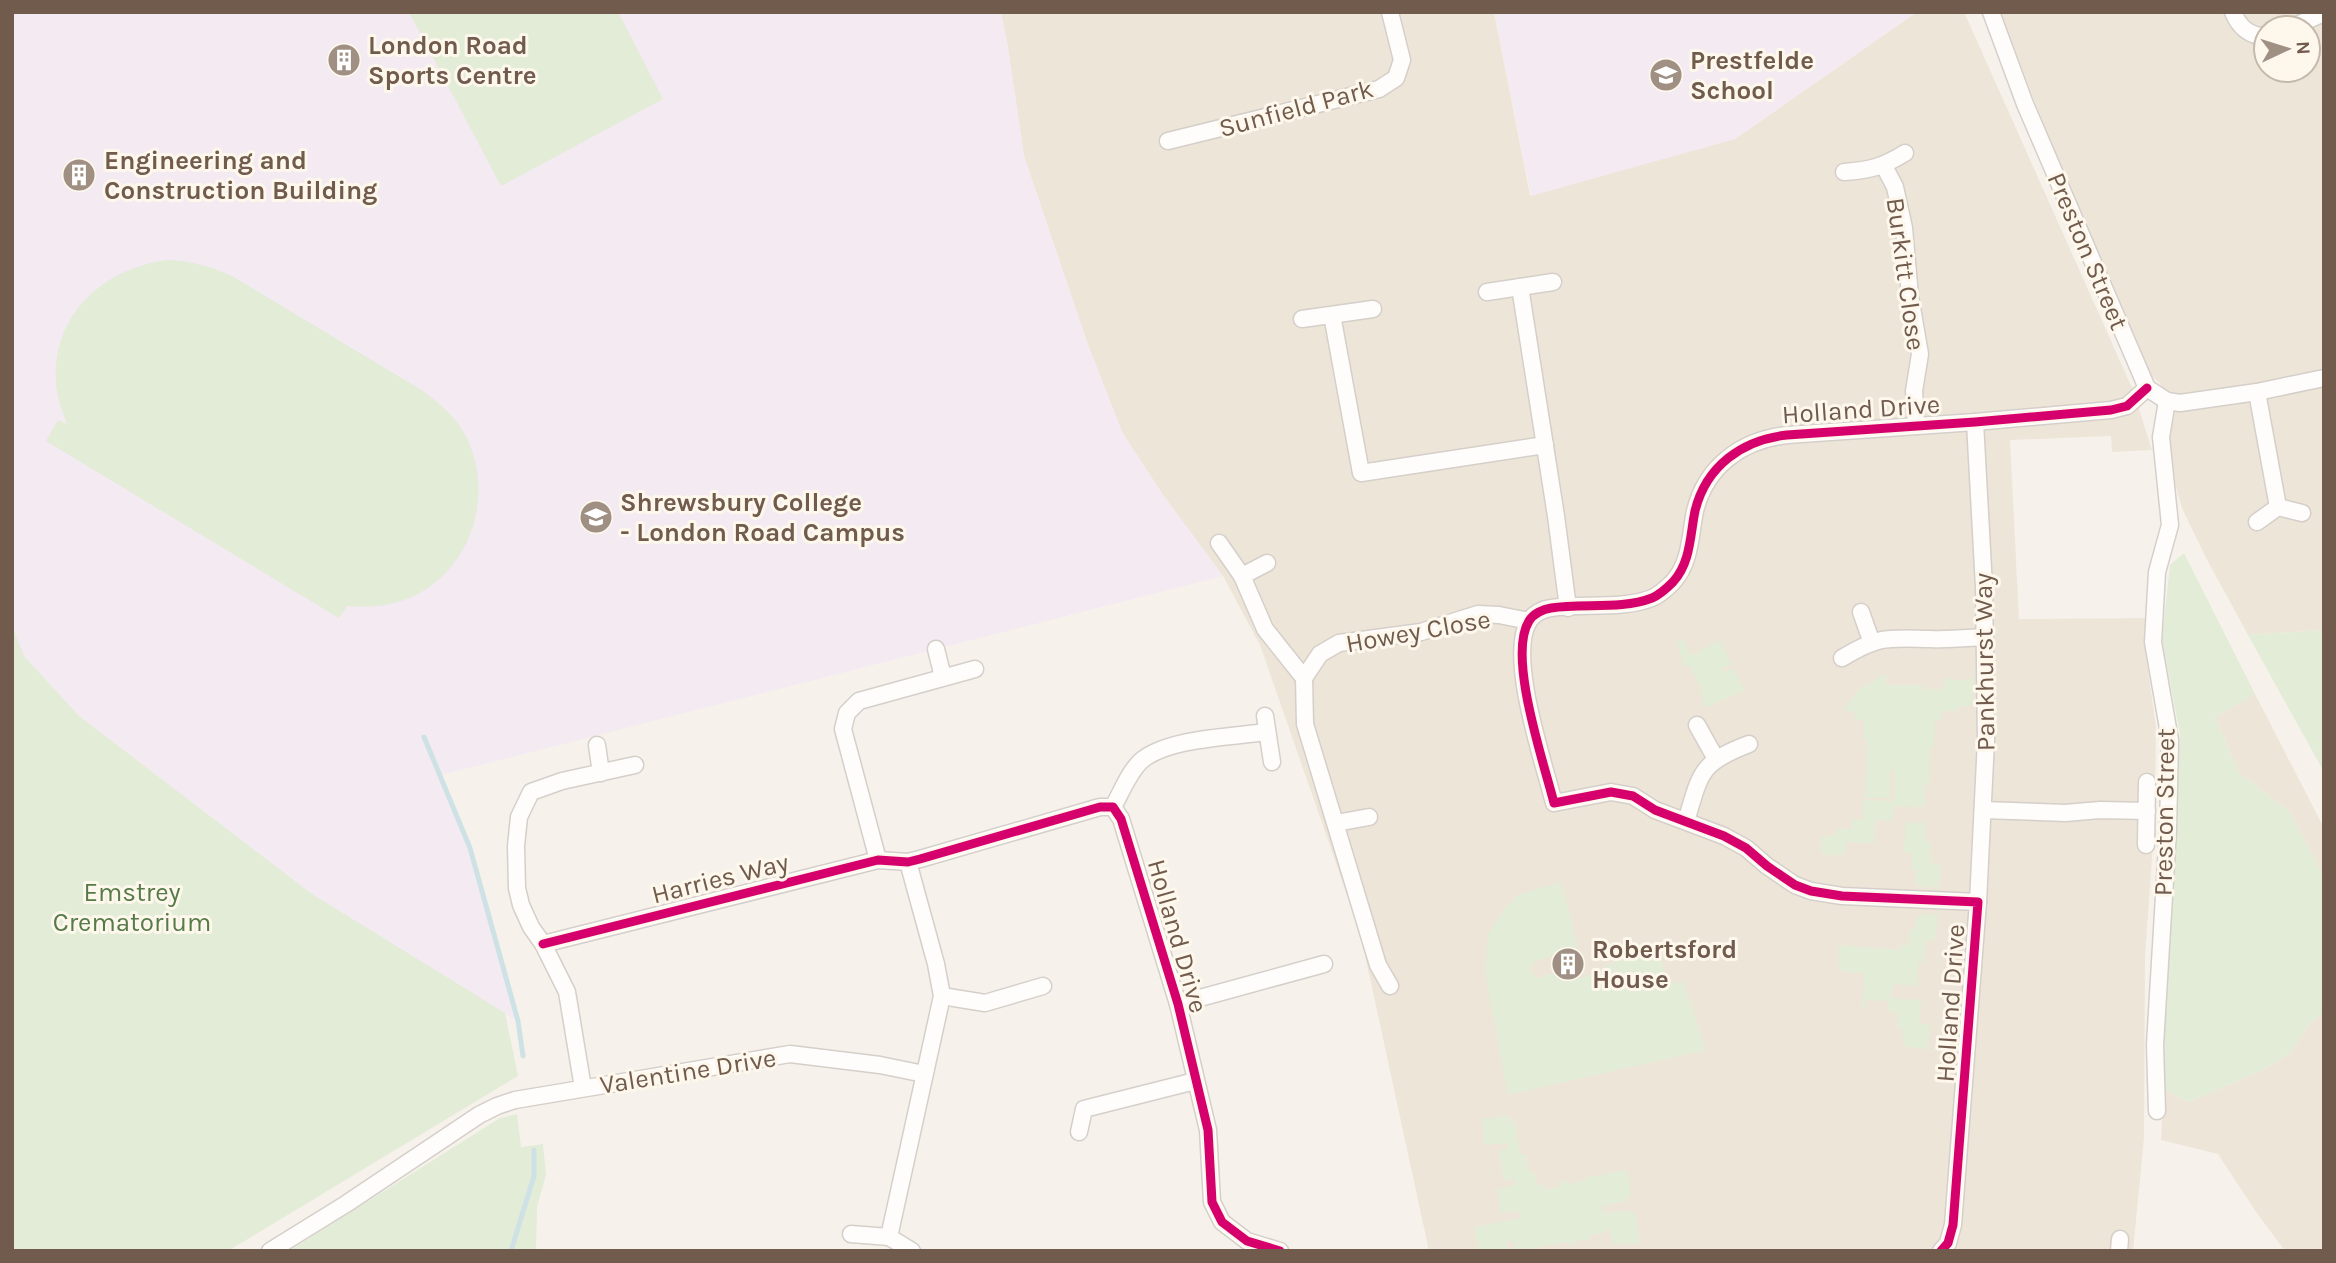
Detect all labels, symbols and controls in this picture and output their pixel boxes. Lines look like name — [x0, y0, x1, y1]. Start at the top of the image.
north arrow — [2252, 14, 2322, 84]
place label: London Road Sports Centre — [368, 30, 537, 91]
text: N — [2292, 40, 2314, 55]
building icon: London Road Sports Centre — [325, 41, 363, 79]
place label: Prestfelde School — [1690, 45, 1814, 106]
school or university icon: Prestfelde School — [1647, 56, 1685, 94]
street label: Sunfield Park — [1215, 73, 1377, 144]
place label: Engineering and Construction Building — [104, 145, 377, 206]
building icon: Engineering and Construction Building — [60, 156, 98, 194]
street label: Preston Street — [2040, 168, 2135, 335]
street label: Burkitt Close — [1879, 196, 1932, 352]
street label: Holland Drive — [1781, 389, 1941, 430]
place label: Shrewsbury College - London Road Campus — [620, 487, 905, 548]
school or university icon: Shrewsbury College - London Road Campus — [577, 498, 615, 536]
street label: Pankhurst Way — [1967, 573, 2002, 751]
street label: Howey Close — [1343, 604, 1493, 659]
street label: Preston Street — [2148, 728, 2181, 896]
street label: Harries Way — [648, 846, 792, 910]
street label: Holland Drive — [1141, 856, 1214, 1017]
park label: Emstrey Crematorium — [53, 877, 211, 938]
street label: Holland Drive — [1930, 923, 1971, 1083]
place label: Robertsford House — [1592, 934, 1737, 995]
building icon: Robertsford House — [1549, 945, 1587, 983]
street label: Valentine Drive — [598, 1042, 778, 1101]

